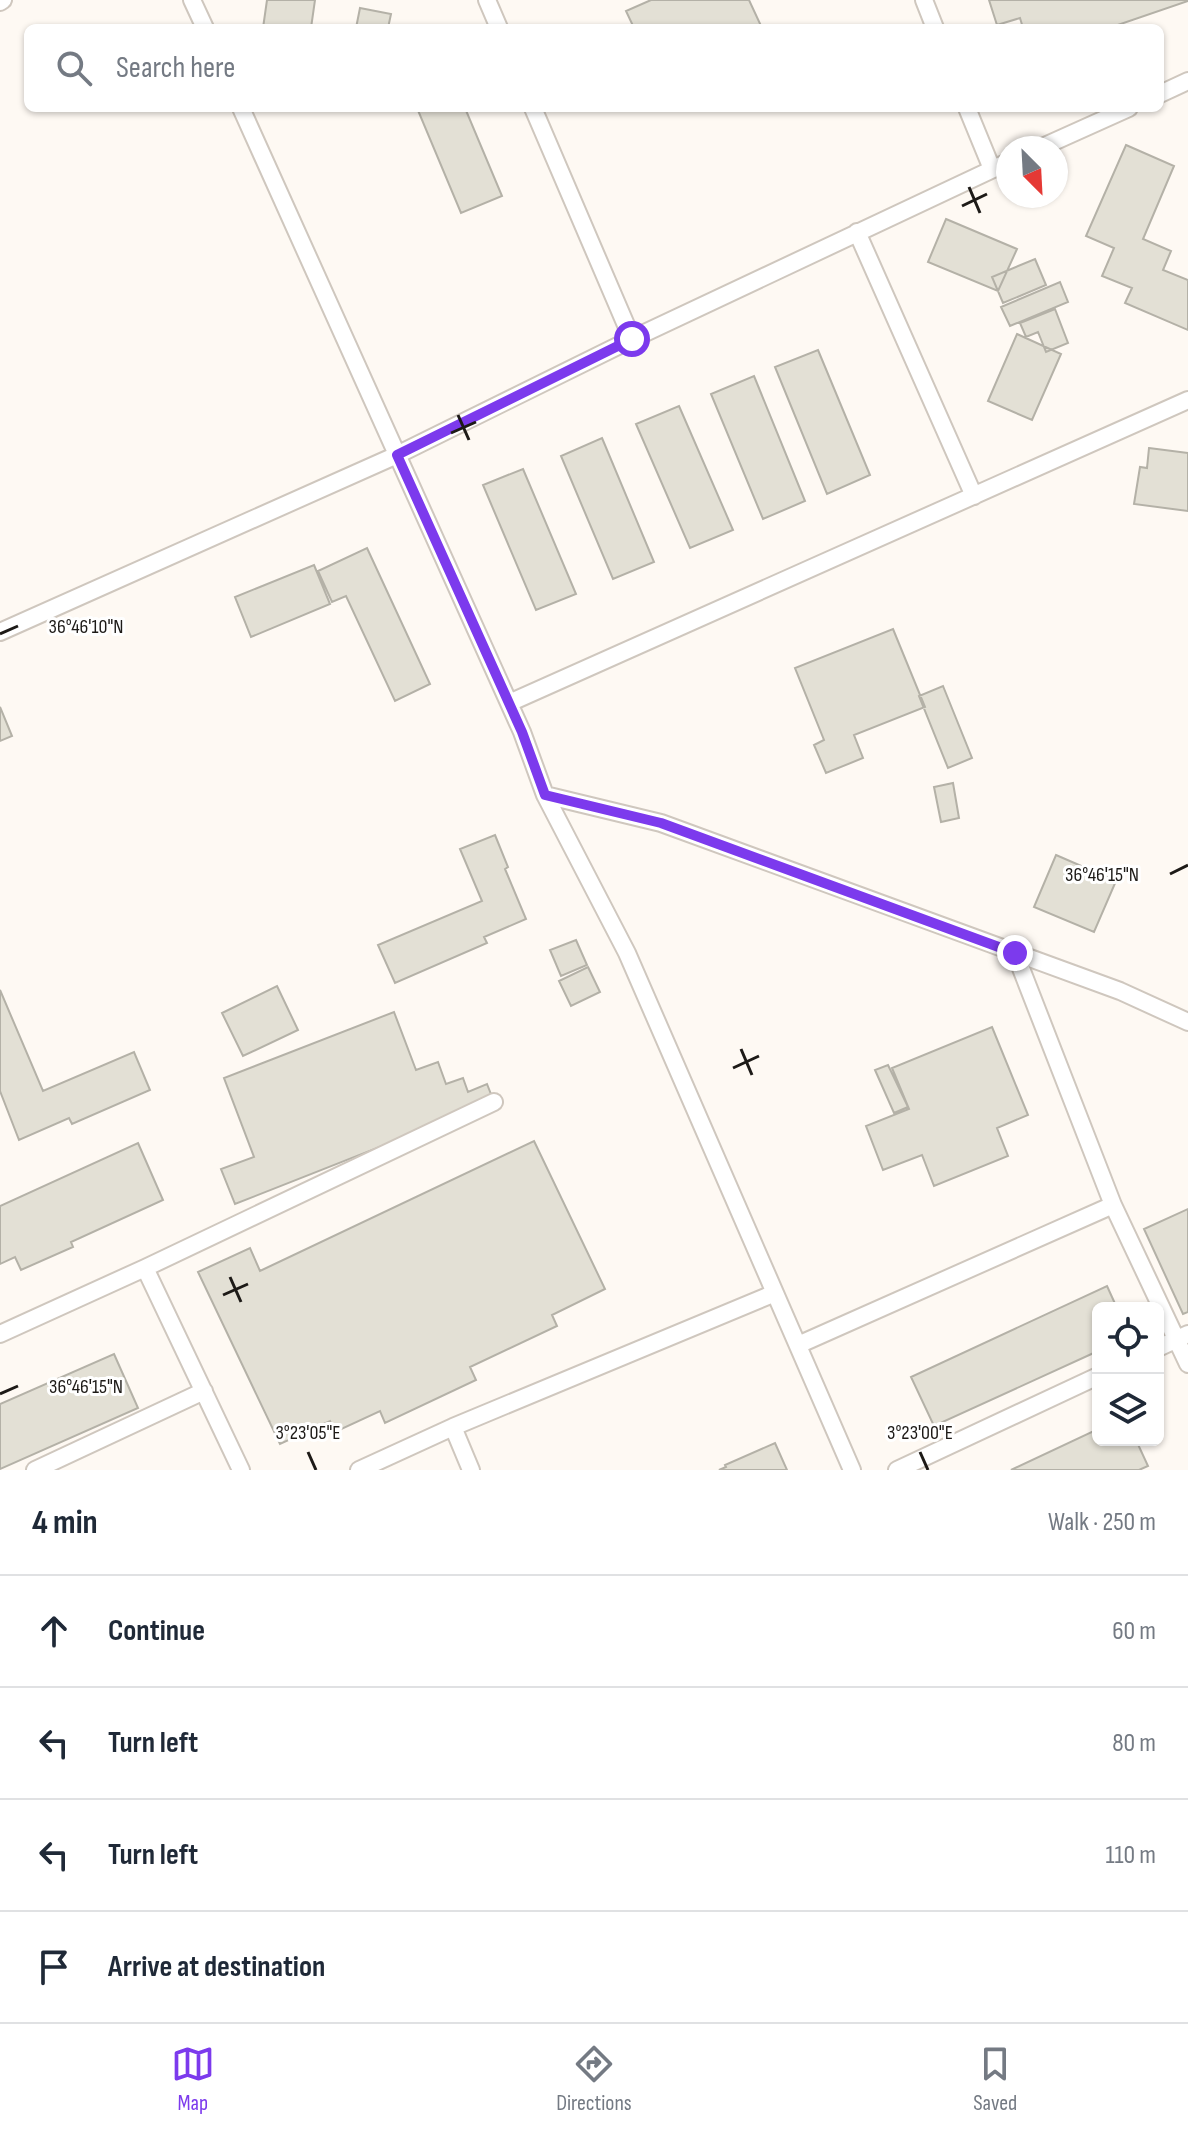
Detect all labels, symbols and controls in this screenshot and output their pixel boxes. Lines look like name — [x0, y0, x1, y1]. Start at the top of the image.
search box — [24, 24, 1164, 112]
icon: search — [52, 46, 96, 90]
text: Search here — [116, 50, 235, 86]
north arrow — [996, 136, 1068, 208]
route start — [614, 321, 650, 357]
text: 36°46'10"N — [49, 615, 123, 639]
text: 36°46'15"N — [1065, 863, 1139, 887]
route end — [997, 935, 1033, 971]
map controls — [1092, 1302, 1164, 1446]
button: locate — [1092, 1302, 1164, 1374]
button: layers — [1092, 1374, 1164, 1446]
text: 36°46'15"N — [49, 1375, 123, 1399]
text: 3°23'05"E — [275, 1421, 341, 1445]
text: 3°23'00"E — [887, 1421, 953, 1445]
text: 4 min — [32, 1502, 98, 1543]
text: Walk · 250 m — [1048, 1507, 1156, 1538]
icon: ahead — [32, 1609, 76, 1653]
text: Continue — [108, 1613, 205, 1649]
text: 60 m — [1112, 1616, 1156, 1647]
icon: left — [32, 1721, 76, 1765]
text: Turn left — [108, 1725, 198, 1761]
text: 80 m — [1112, 1728, 1156, 1759]
icon: left — [32, 1833, 76, 1877]
text: Turn left — [108, 1837, 198, 1873]
text: 110 m — [1105, 1840, 1156, 1871]
icon: arrive — [32, 1945, 76, 1989]
text: Arrive at destination — [108, 1949, 325, 1985]
tab: Map — [171, 2042, 215, 2117]
tab: Directions — [556, 2042, 632, 2117]
tab: Saved — [973, 2042, 1017, 2117]

